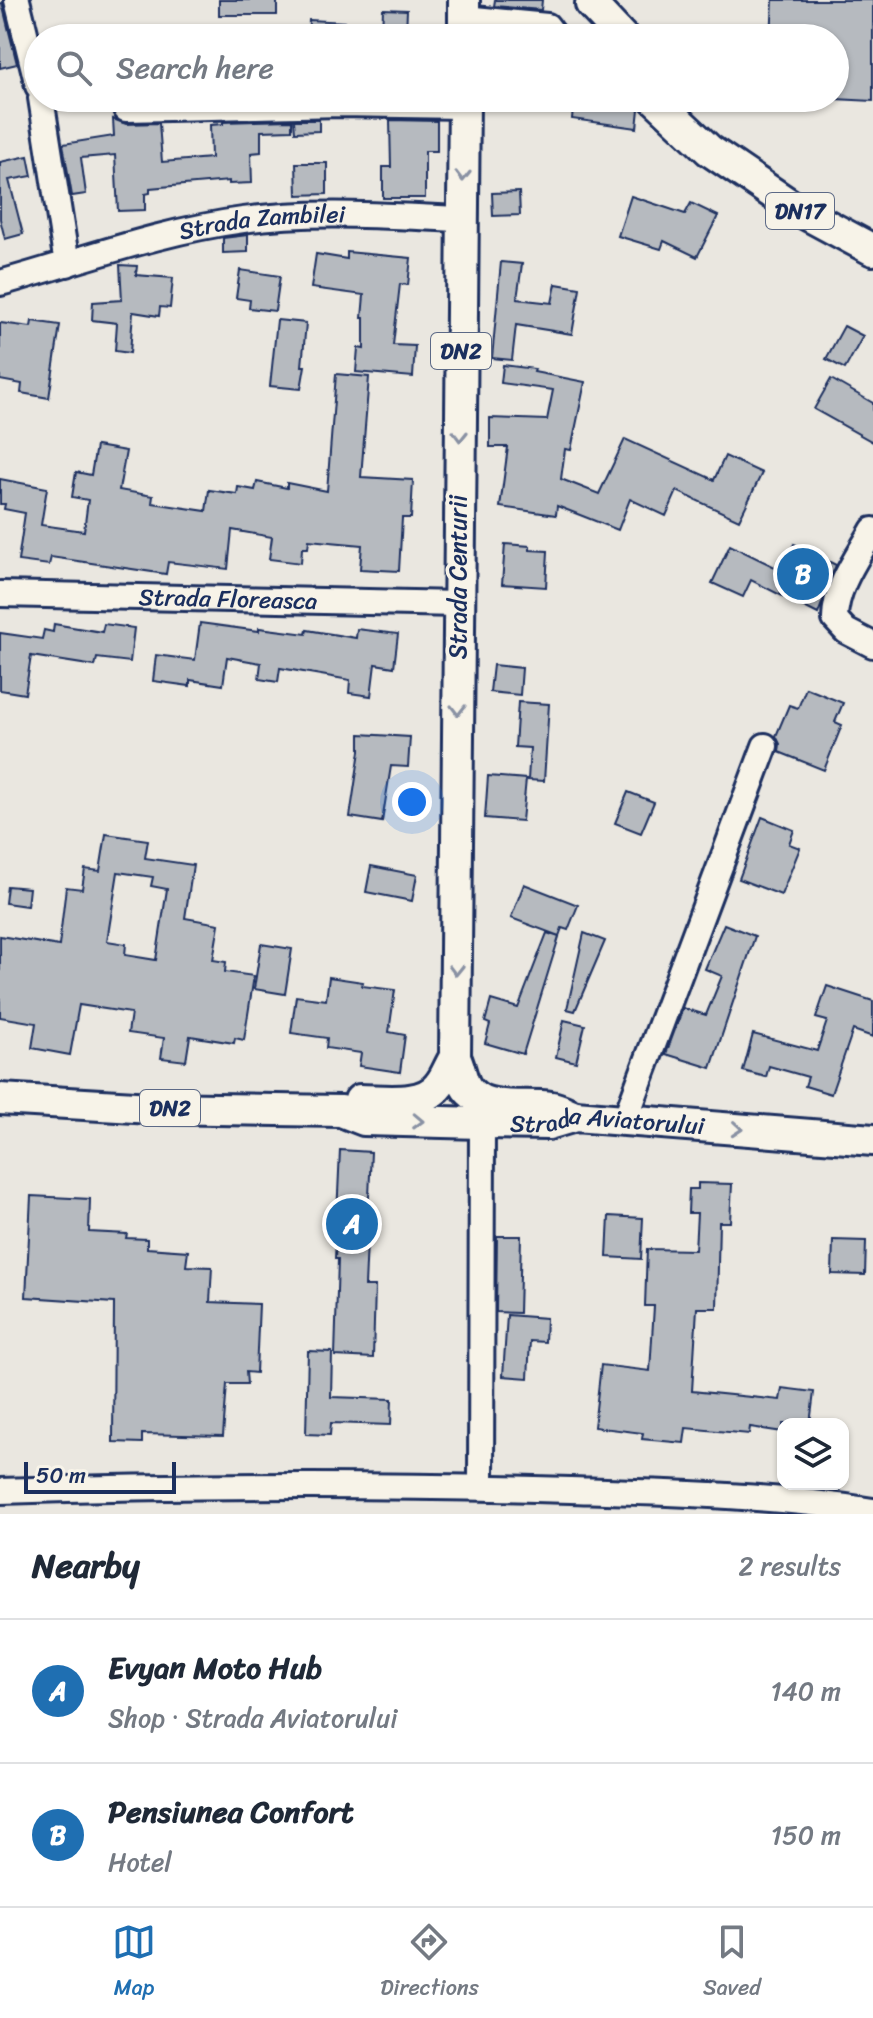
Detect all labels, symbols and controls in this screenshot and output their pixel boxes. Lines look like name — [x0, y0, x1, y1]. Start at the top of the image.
search box — [24, 24, 849, 112]
text: Search here — [116, 41, 274, 95]
icon: search — [52, 46, 96, 90]
one-way arrow — [454, 170, 472, 183]
street label: Strada Zambilei — [175, 193, 346, 252]
road number: DN17 — [766, 193, 834, 229]
road number: DN2 — [431, 333, 491, 369]
one-way arrow — [451, 430, 469, 443]
street label: Strada Centurii — [437, 494, 479, 659]
pin: B — [777, 544, 829, 604]
street label: Strada Floreasca — [138, 576, 318, 622]
one-way arrow — [449, 704, 467, 717]
your location — [392, 782, 432, 822]
one-way arrow — [447, 964, 465, 977]
road number: DN2 — [140, 1090, 200, 1126]
street label: Strada Aviatorului — [510, 1095, 707, 1147]
one-way arrow — [412, 1113, 425, 1130]
one-way arrow — [731, 1120, 744, 1137]
pin: A — [326, 1194, 378, 1254]
map controls — [777, 1418, 849, 1490]
button: layers — [777, 1418, 849, 1490]
text: 50 m — [36, 1456, 86, 1495]
scale bar — [24, 1458, 176, 1494]
text: Nearby — [32, 1536, 140, 1596]
text: 2 results — [739, 1543, 841, 1589]
text: Evyan Moto Hub — [108, 1641, 322, 1695]
text: A — [49, 1668, 67, 1714]
text: 140 m — [770, 1668, 841, 1714]
text: Shop · Strada Aviatorului — [108, 1695, 397, 1741]
text: Pensiunea Confort — [108, 1785, 354, 1839]
text: B — [50, 1812, 66, 1858]
text: 150 m — [771, 1812, 841, 1858]
text: Hotel — [108, 1839, 172, 1885]
tab: Map — [112, 1920, 156, 2007]
tab: Directions — [380, 1920, 479, 2007]
tab: Saved — [703, 1920, 761, 2007]

